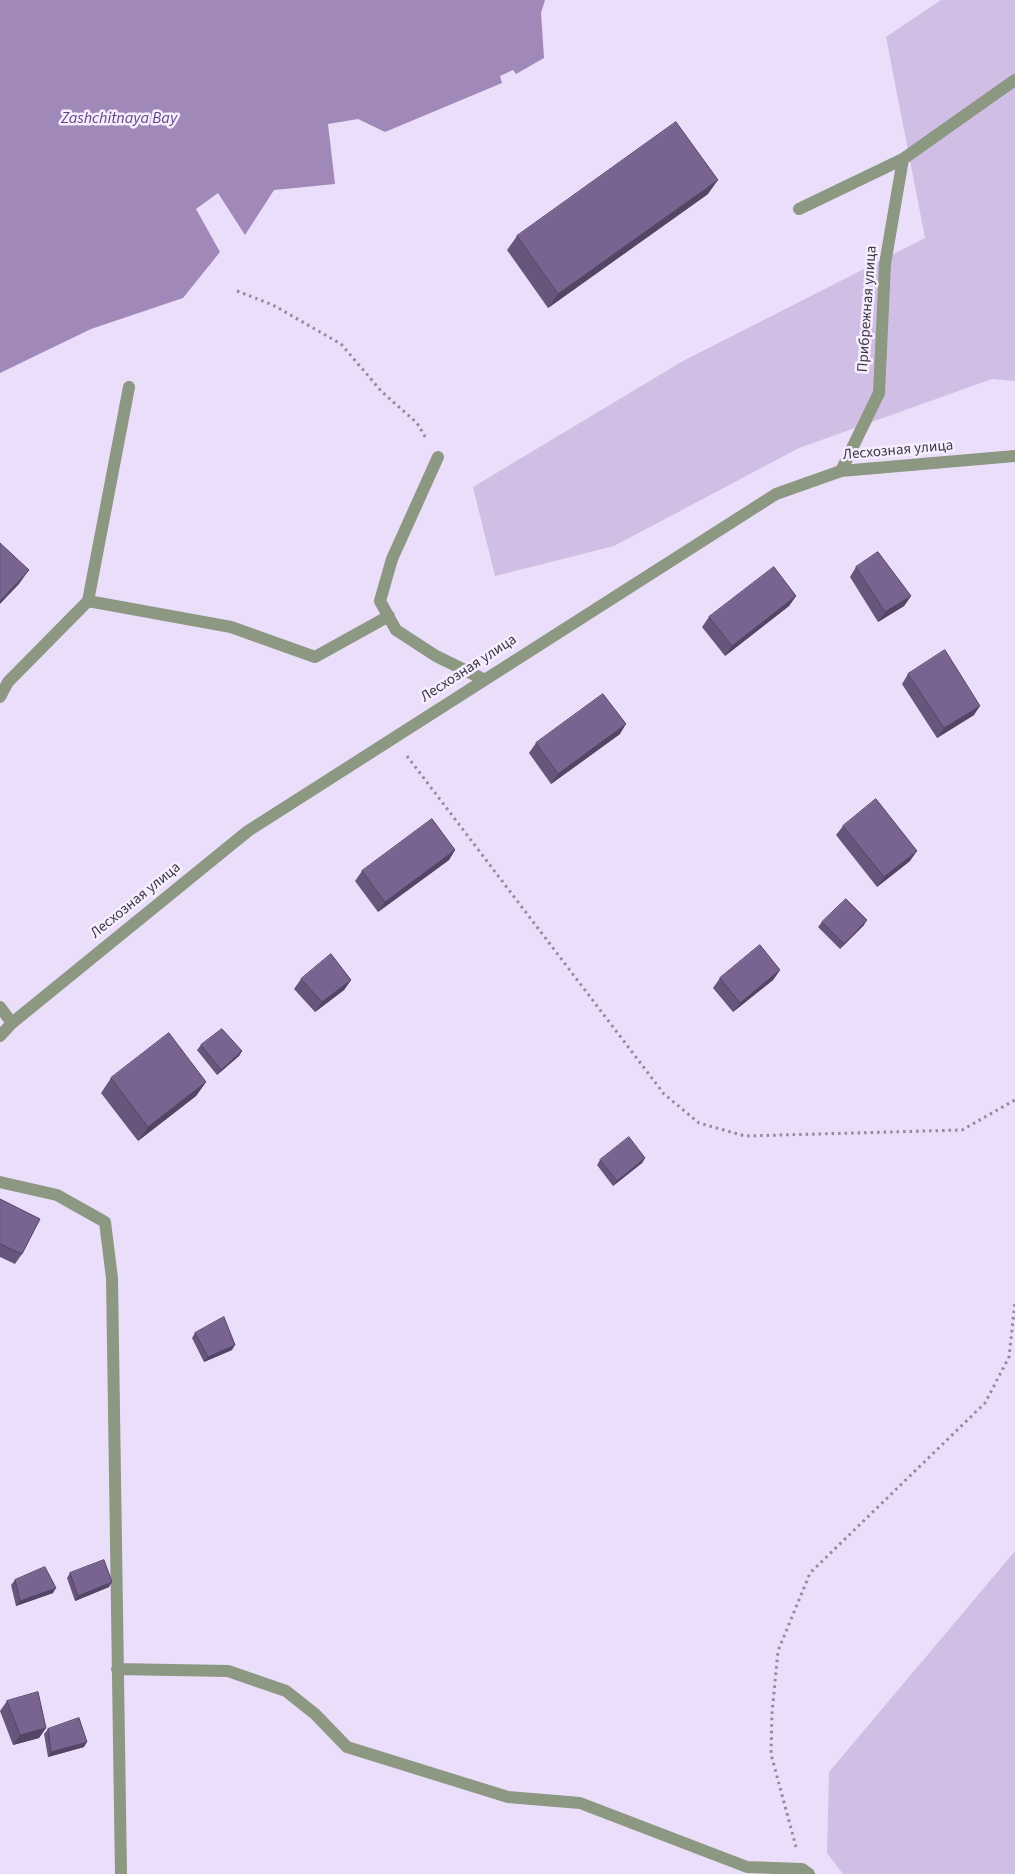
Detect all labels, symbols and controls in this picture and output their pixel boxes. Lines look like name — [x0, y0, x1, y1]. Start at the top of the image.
water label: Zashchitnaya Bay — [61, 109, 177, 129]
street label: Прибрежная улица — [855, 245, 881, 373]
street label: Лесхозная улица — [842, 437, 954, 465]
street label: Лесхозная улица — [418, 631, 520, 707]
street label: Лесхозная улица — [87, 859, 185, 943]

